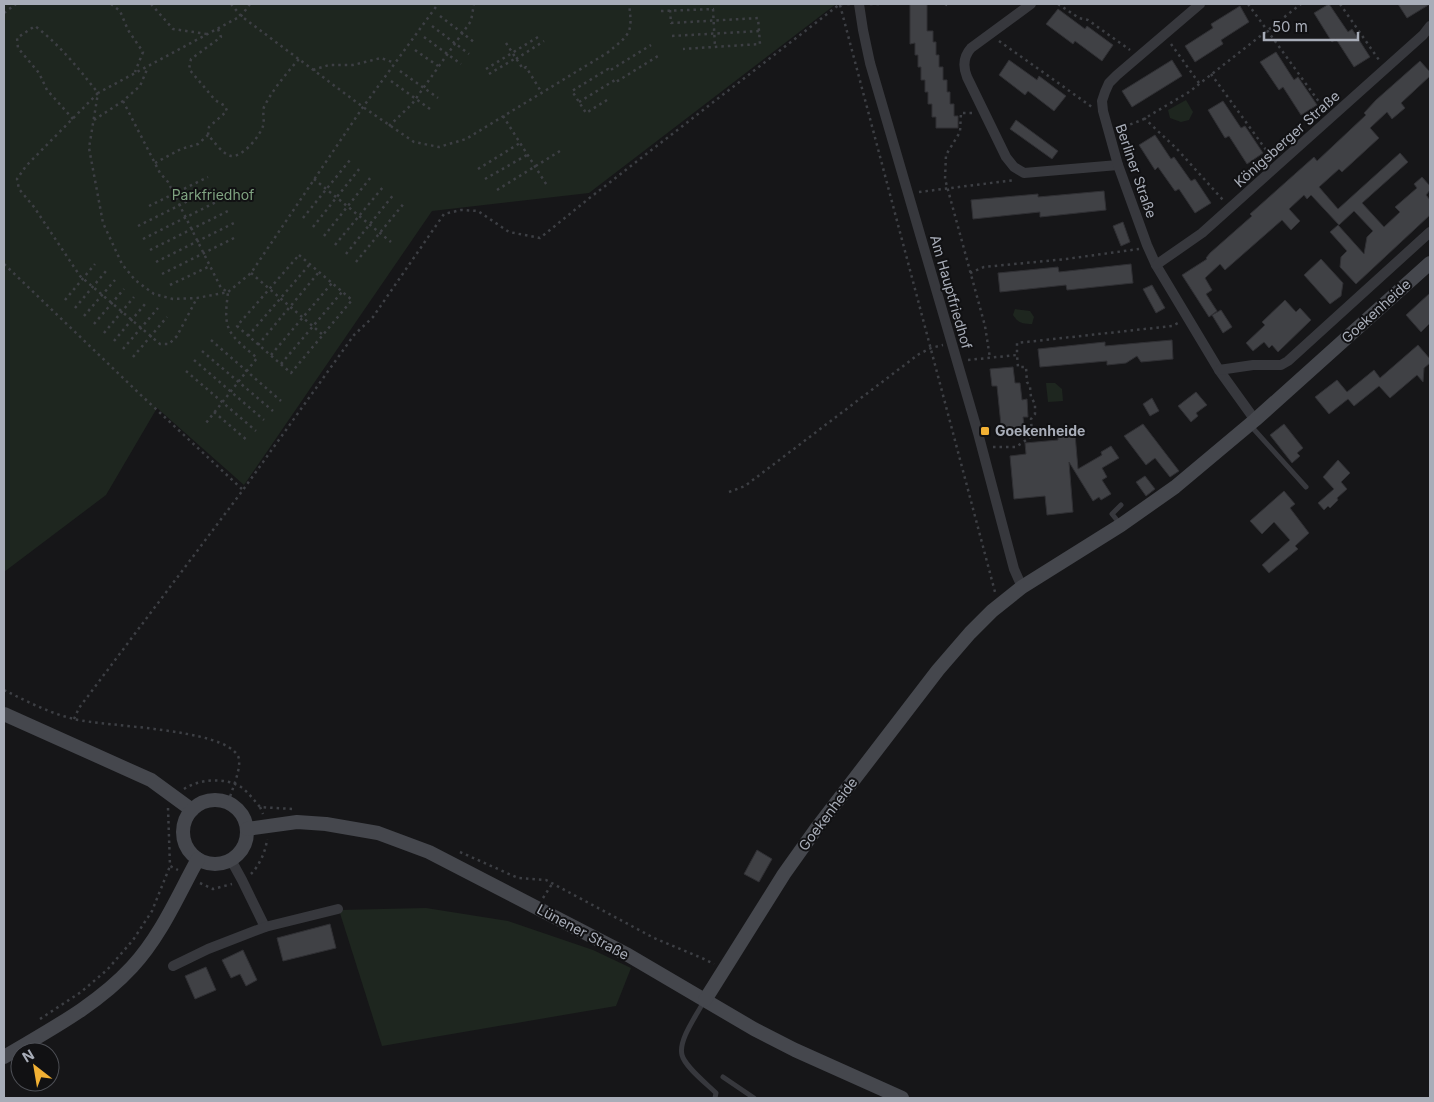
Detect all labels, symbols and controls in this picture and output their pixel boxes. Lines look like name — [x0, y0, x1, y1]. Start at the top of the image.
scale bar — [1264, 10, 1358, 42]
text: 50 m — [1272, 17, 1308, 36]
street label: Königsberger Straße — [1230, 87, 1343, 190]
street label: Berliner Straße — [1112, 121, 1161, 220]
park label: Parkfriedhof — [172, 186, 254, 203]
street label: Am Hauptfriedhof — [927, 233, 976, 351]
street label: Goekenheide — [1338, 275, 1414, 346]
place label: Goekenheide — [995, 422, 1085, 439]
marker: Goekenheide — [979, 425, 991, 437]
street label: Goekenheide — [795, 774, 861, 854]
street label: Lünener Straße — [534, 900, 632, 963]
north arrow — [10, 1042, 60, 1092]
text: N — [19, 1045, 37, 1065]

